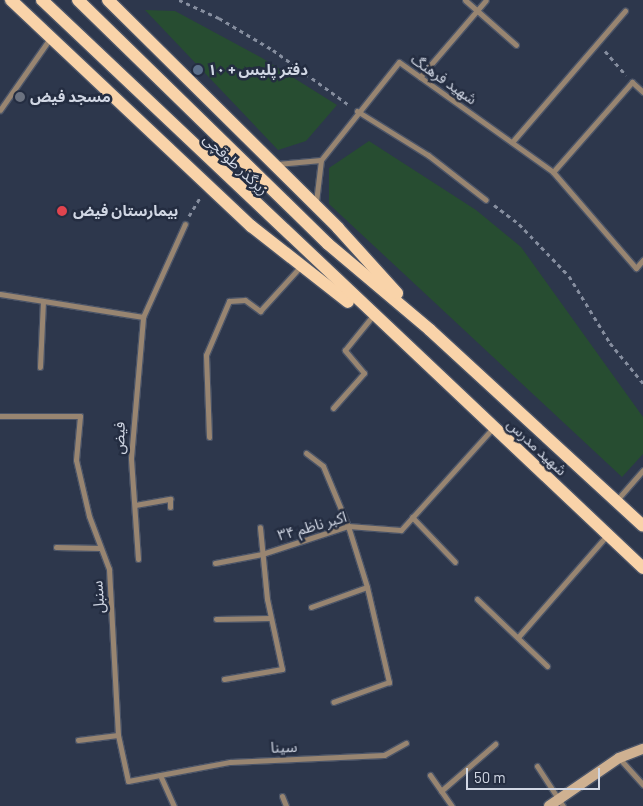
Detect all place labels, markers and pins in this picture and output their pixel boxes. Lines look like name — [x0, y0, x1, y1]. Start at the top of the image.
place label: دفتر پلیس + ۱۰ — [208, 61, 308, 79]
marker: دفتر پلیس + ۱۰ — [192, 64, 204, 76]
place label: مسجد فیض — [30, 88, 111, 106]
marker: مسجد فیض — [14, 91, 26, 103]
place label: بیمارستان فیض — [73, 202, 178, 220]
marker: بیمارستان فیض — [55, 204, 69, 218]

